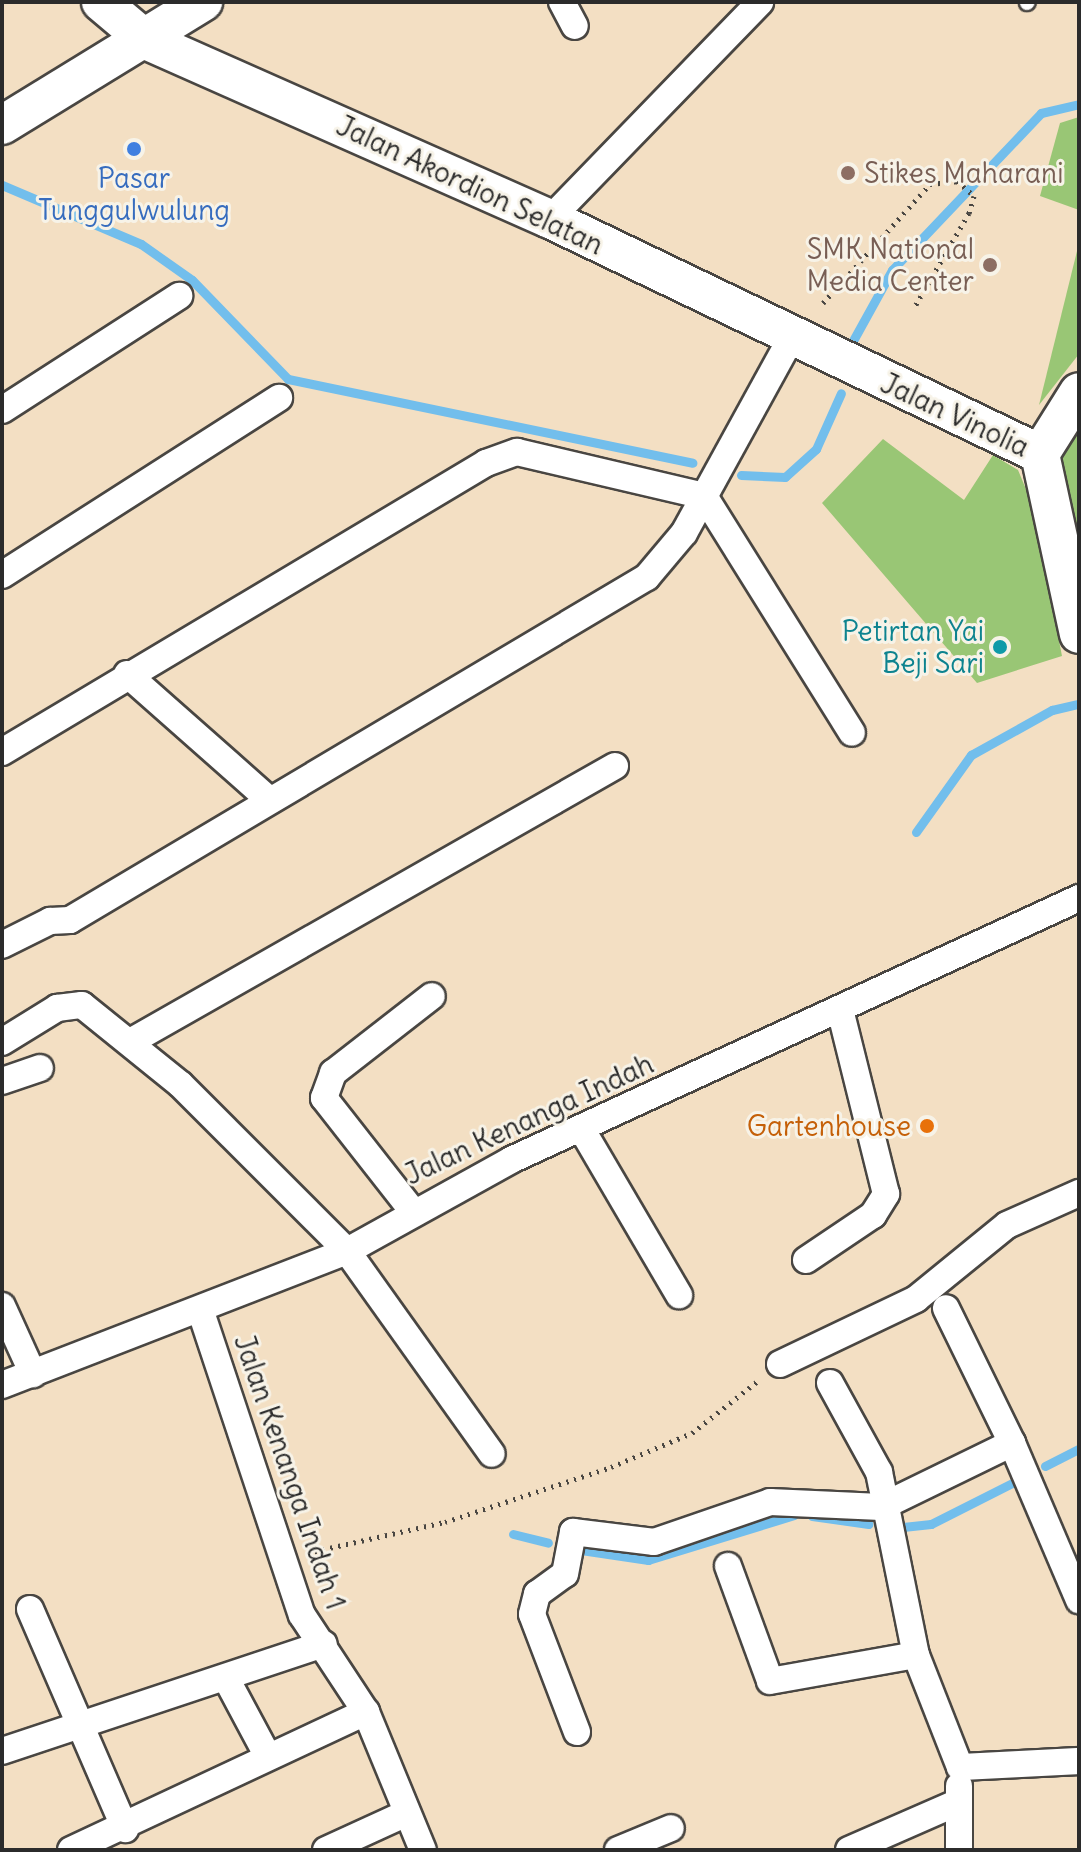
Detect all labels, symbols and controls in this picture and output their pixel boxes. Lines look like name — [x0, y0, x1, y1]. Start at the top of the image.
street label: Jalan Akordion Selatan — [331, 108, 609, 262]
marker: Pasar Tunggulwulung — [125, 140, 143, 158]
place label: Stikes Maharani — [864, 156, 1064, 190]
place label: Pasar Tunggulwulung — [38, 161, 230, 227]
marker: Stikes Maharani — [839, 164, 857, 182]
place label: SMK National Media Center — [807, 232, 974, 298]
marker: SMK National Media Center — [981, 256, 999, 274]
street label: Jalan Vinolia — [876, 366, 1034, 464]
place label: Petirtan Yai Beji Sari — [842, 614, 984, 680]
marker: Petirtan Yai Beji Sari — [991, 638, 1009, 656]
street label: Jalan Kenanga Indah — [399, 1047, 659, 1191]
place label: Gartenhouse — [747, 1109, 911, 1143]
marker: Gartenhouse — [918, 1117, 936, 1135]
street label: Jalan Kenanga Indah 1 — [227, 1330, 353, 1614]

